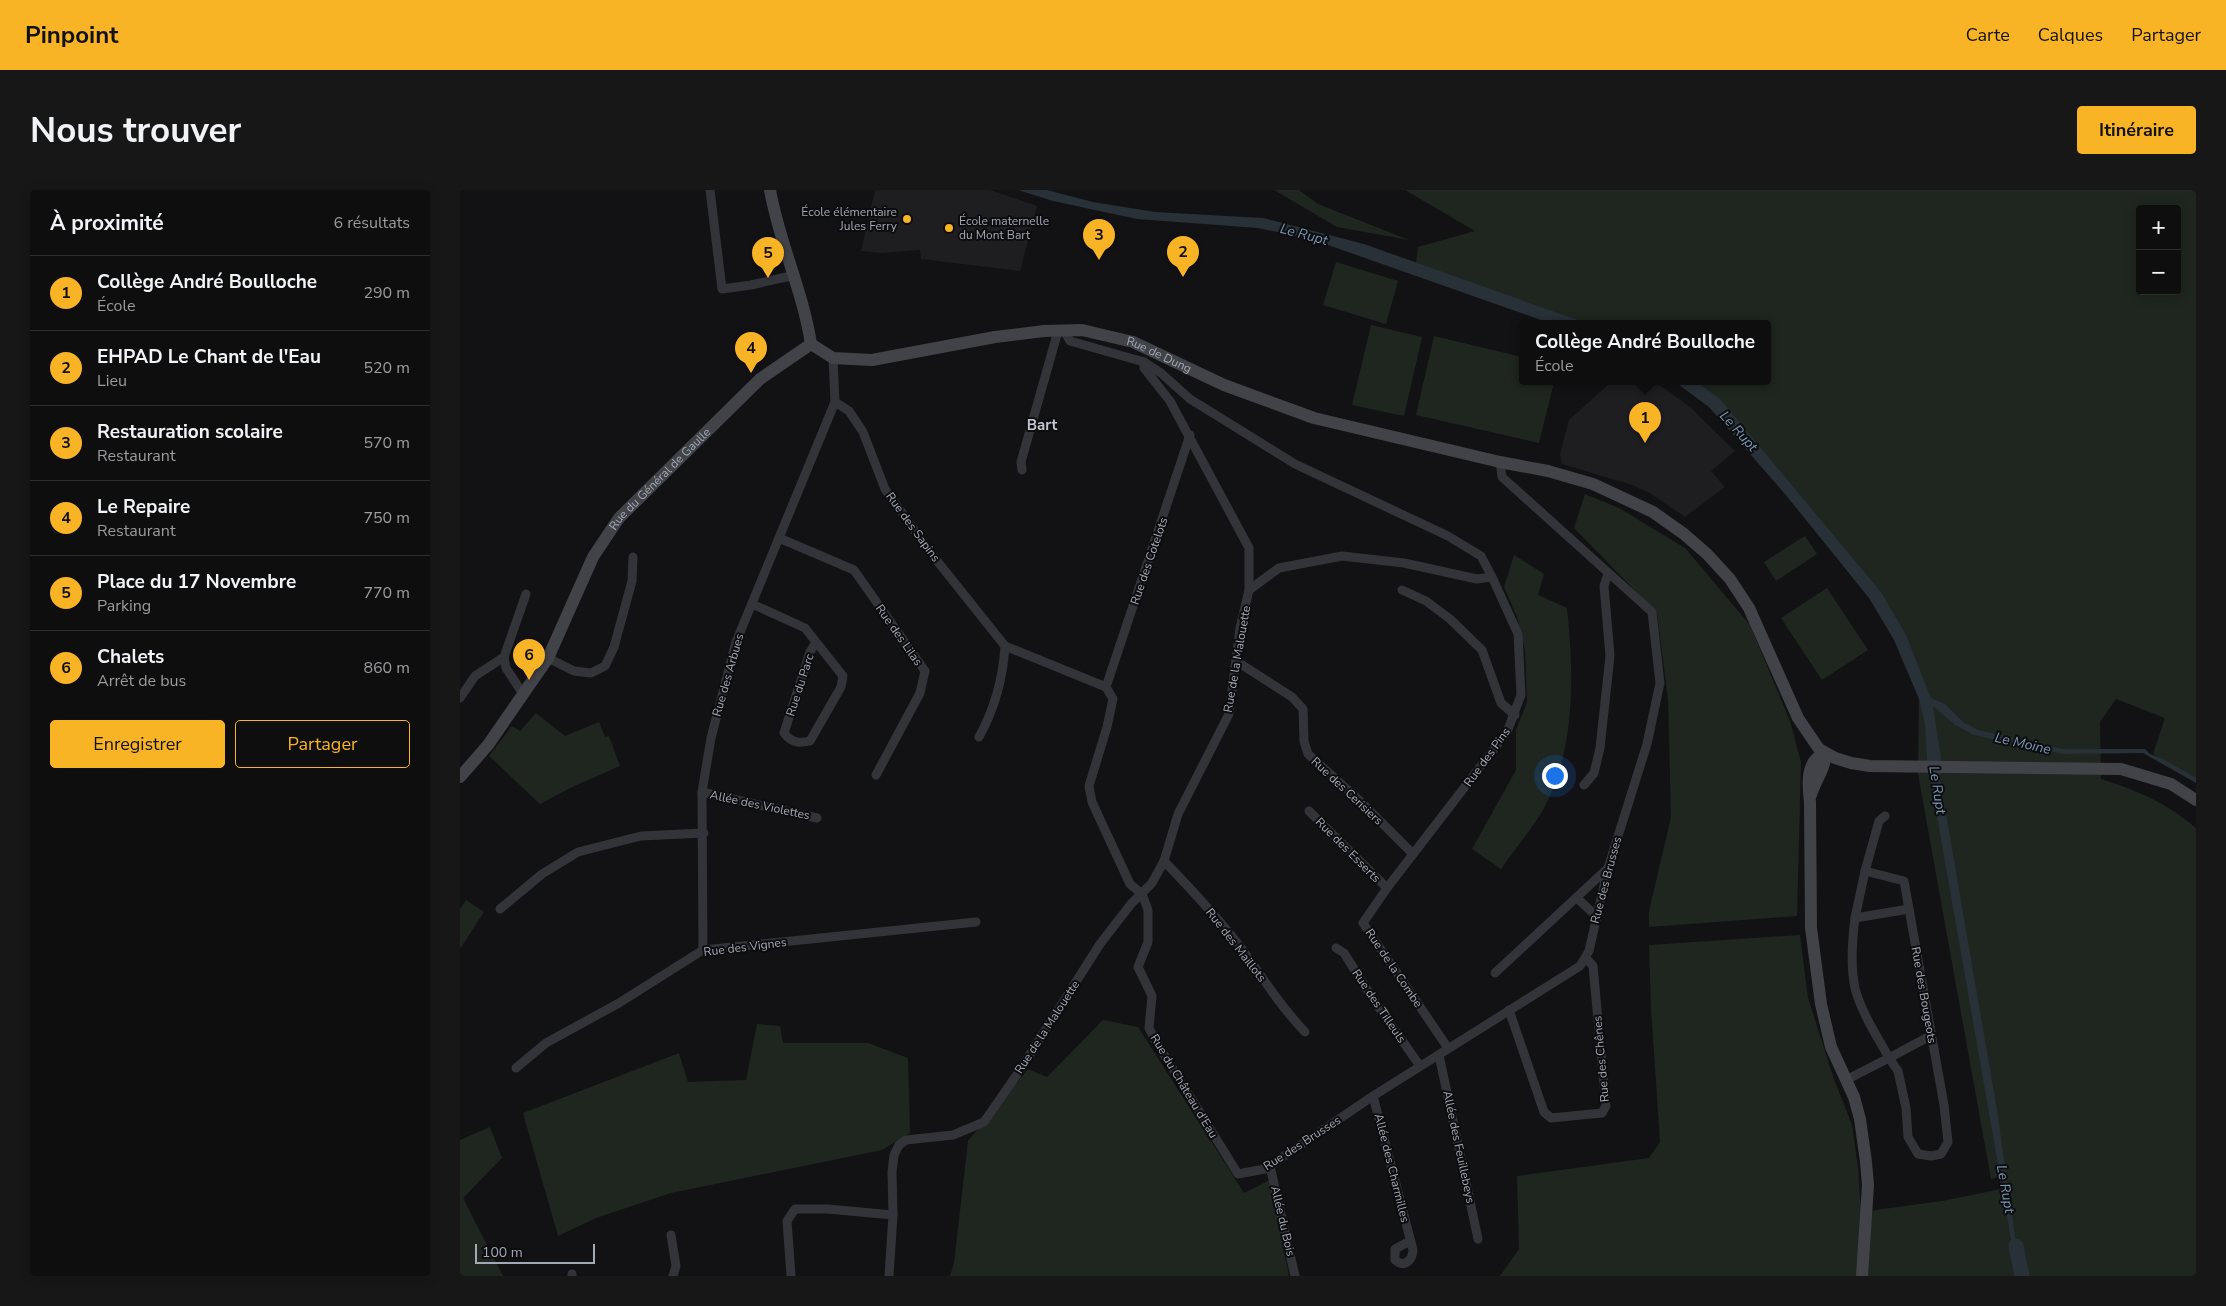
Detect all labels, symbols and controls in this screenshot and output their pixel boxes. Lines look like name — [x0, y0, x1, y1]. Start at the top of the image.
text: Pinpoint — [25, 19, 118, 51]
text: Carte — [1966, 23, 2010, 47]
text: Calques — [2038, 23, 2103, 47]
text: Partager — [2131, 23, 2201, 47]
button: Itinéraire — [2077, 106, 2196, 154]
text: Nous trouver — [30, 107, 241, 154]
place label: École élémentaire Jules Ferry — [801, 204, 898, 234]
map controls — [2136, 205, 2181, 295]
button: + — [2136, 205, 2181, 250]
text: À proximité — [50, 209, 164, 237]
text: 6 résultats — [334, 212, 410, 234]
marker: École élémentaire Jules Ferry — [901, 213, 913, 225]
place label: École maternelle du Mont Bart — [959, 213, 1049, 243]
pin: 3 — [1083, 219, 1115, 260]
water label: Le Rupt — [1278, 219, 1331, 250]
marker: École maternelle du Mont Bart — [943, 222, 955, 234]
pin: 2 — [1167, 236, 1199, 277]
pin: 5 — [752, 237, 784, 278]
button: − — [2136, 250, 2181, 295]
text: Collège André Boulloche — [97, 269, 317, 295]
text: 1 — [61, 282, 71, 304]
text: 290 m — [363, 282, 410, 304]
text: École — [97, 295, 136, 317]
popup — [1519, 320, 1771, 385]
text: Collège André Boulloche — [1535, 329, 1755, 355]
pin: 4 — [735, 332, 767, 373]
street label: Rue de Dung — [1125, 333, 1194, 377]
text: EHPAD Le Chant de l'Eau — [97, 344, 321, 370]
text: École — [1535, 355, 1574, 377]
text: 2 — [61, 357, 71, 379]
text: 520 m — [363, 357, 410, 379]
text: Lieu — [97, 370, 127, 392]
pin: 1 — [1629, 402, 1661, 443]
water label: Le Rupt — [1715, 407, 1763, 457]
district label: Bart — [1027, 415, 1058, 435]
text: Restauration scolaire — [97, 419, 283, 445]
street label: Rue du Général de Gaulle — [605, 424, 714, 533]
text: 3 — [61, 432, 71, 454]
text: 570 m — [363, 432, 410, 454]
text: Restaurant — [97, 445, 176, 467]
street label: Rue des Sapins — [882, 489, 944, 565]
text: Le Repaire — [97, 494, 190, 520]
text: 4 — [61, 507, 71, 529]
text: 750 m — [363, 507, 410, 529]
street label: Rue des Cotelots — [1127, 515, 1172, 607]
text: Restaurant — [97, 520, 176, 542]
text: Place du 17 Novembre — [97, 569, 296, 595]
text: 5 — [61, 582, 71, 604]
text: 770 m — [363, 582, 410, 604]
text: Parking — [97, 595, 151, 617]
street label: Rue des Lilas — [872, 601, 926, 669]
street label: Rue de la Malouette — [1220, 604, 1254, 714]
street label: Rue des Arbues — [709, 632, 748, 718]
pin: 6 — [513, 639, 545, 680]
text: Chalets — [97, 644, 164, 670]
street label: Rue du Parc — [782, 651, 818, 718]
text: 6 — [61, 657, 71, 679]
text: 860 m — [363, 657, 410, 679]
text: Arrêt de bus — [97, 670, 186, 692]
button: Enregistrer — [50, 720, 225, 768]
button: Partager — [235, 720, 410, 768]
street label: Rue des Pins — [1460, 724, 1514, 790]
water label: Le Moine — [1993, 728, 2053, 759]
street label: Rue des Cerisiers — [1308, 754, 1386, 829]
your location — [1542, 763, 1568, 789]
water label: Le Rupt — [1924, 764, 1951, 817]
street label: Allée des Violettes — [709, 787, 812, 823]
street label: Rue des Esserts — [1312, 814, 1384, 886]
street label: Rue des Brusses — [1587, 835, 1625, 925]
street label: Rue des Maillots — [1202, 905, 1270, 985]
street label: Rue de la Combe — [1362, 926, 1426, 1010]
street label: Rue des Vignes — [703, 934, 788, 960]
street label: Rue des Bougeots — [1908, 945, 1940, 1045]
street label: Rue des Tilleuls — [1348, 966, 1410, 1046]
street label: Rue de la Malouette — [1011, 977, 1083, 1077]
street label: Rue des Chênes — [1589, 1015, 1613, 1103]
street label: Rue du Château d'Eau — [1147, 1031, 1221, 1141]
street label: Allée des Feuillebeys — [1439, 1089, 1479, 1205]
street label: Rue des Brusses — [1260, 1112, 1344, 1174]
street label: Allée des Charmilles — [1371, 1112, 1413, 1224]
water label: Le Rupt — [1992, 1163, 2019, 1216]
street label: Allée du Bois — [1267, 1184, 1299, 1258]
scale bar — [475, 1241, 595, 1264]
text: 100 m — [482, 1243, 523, 1262]

